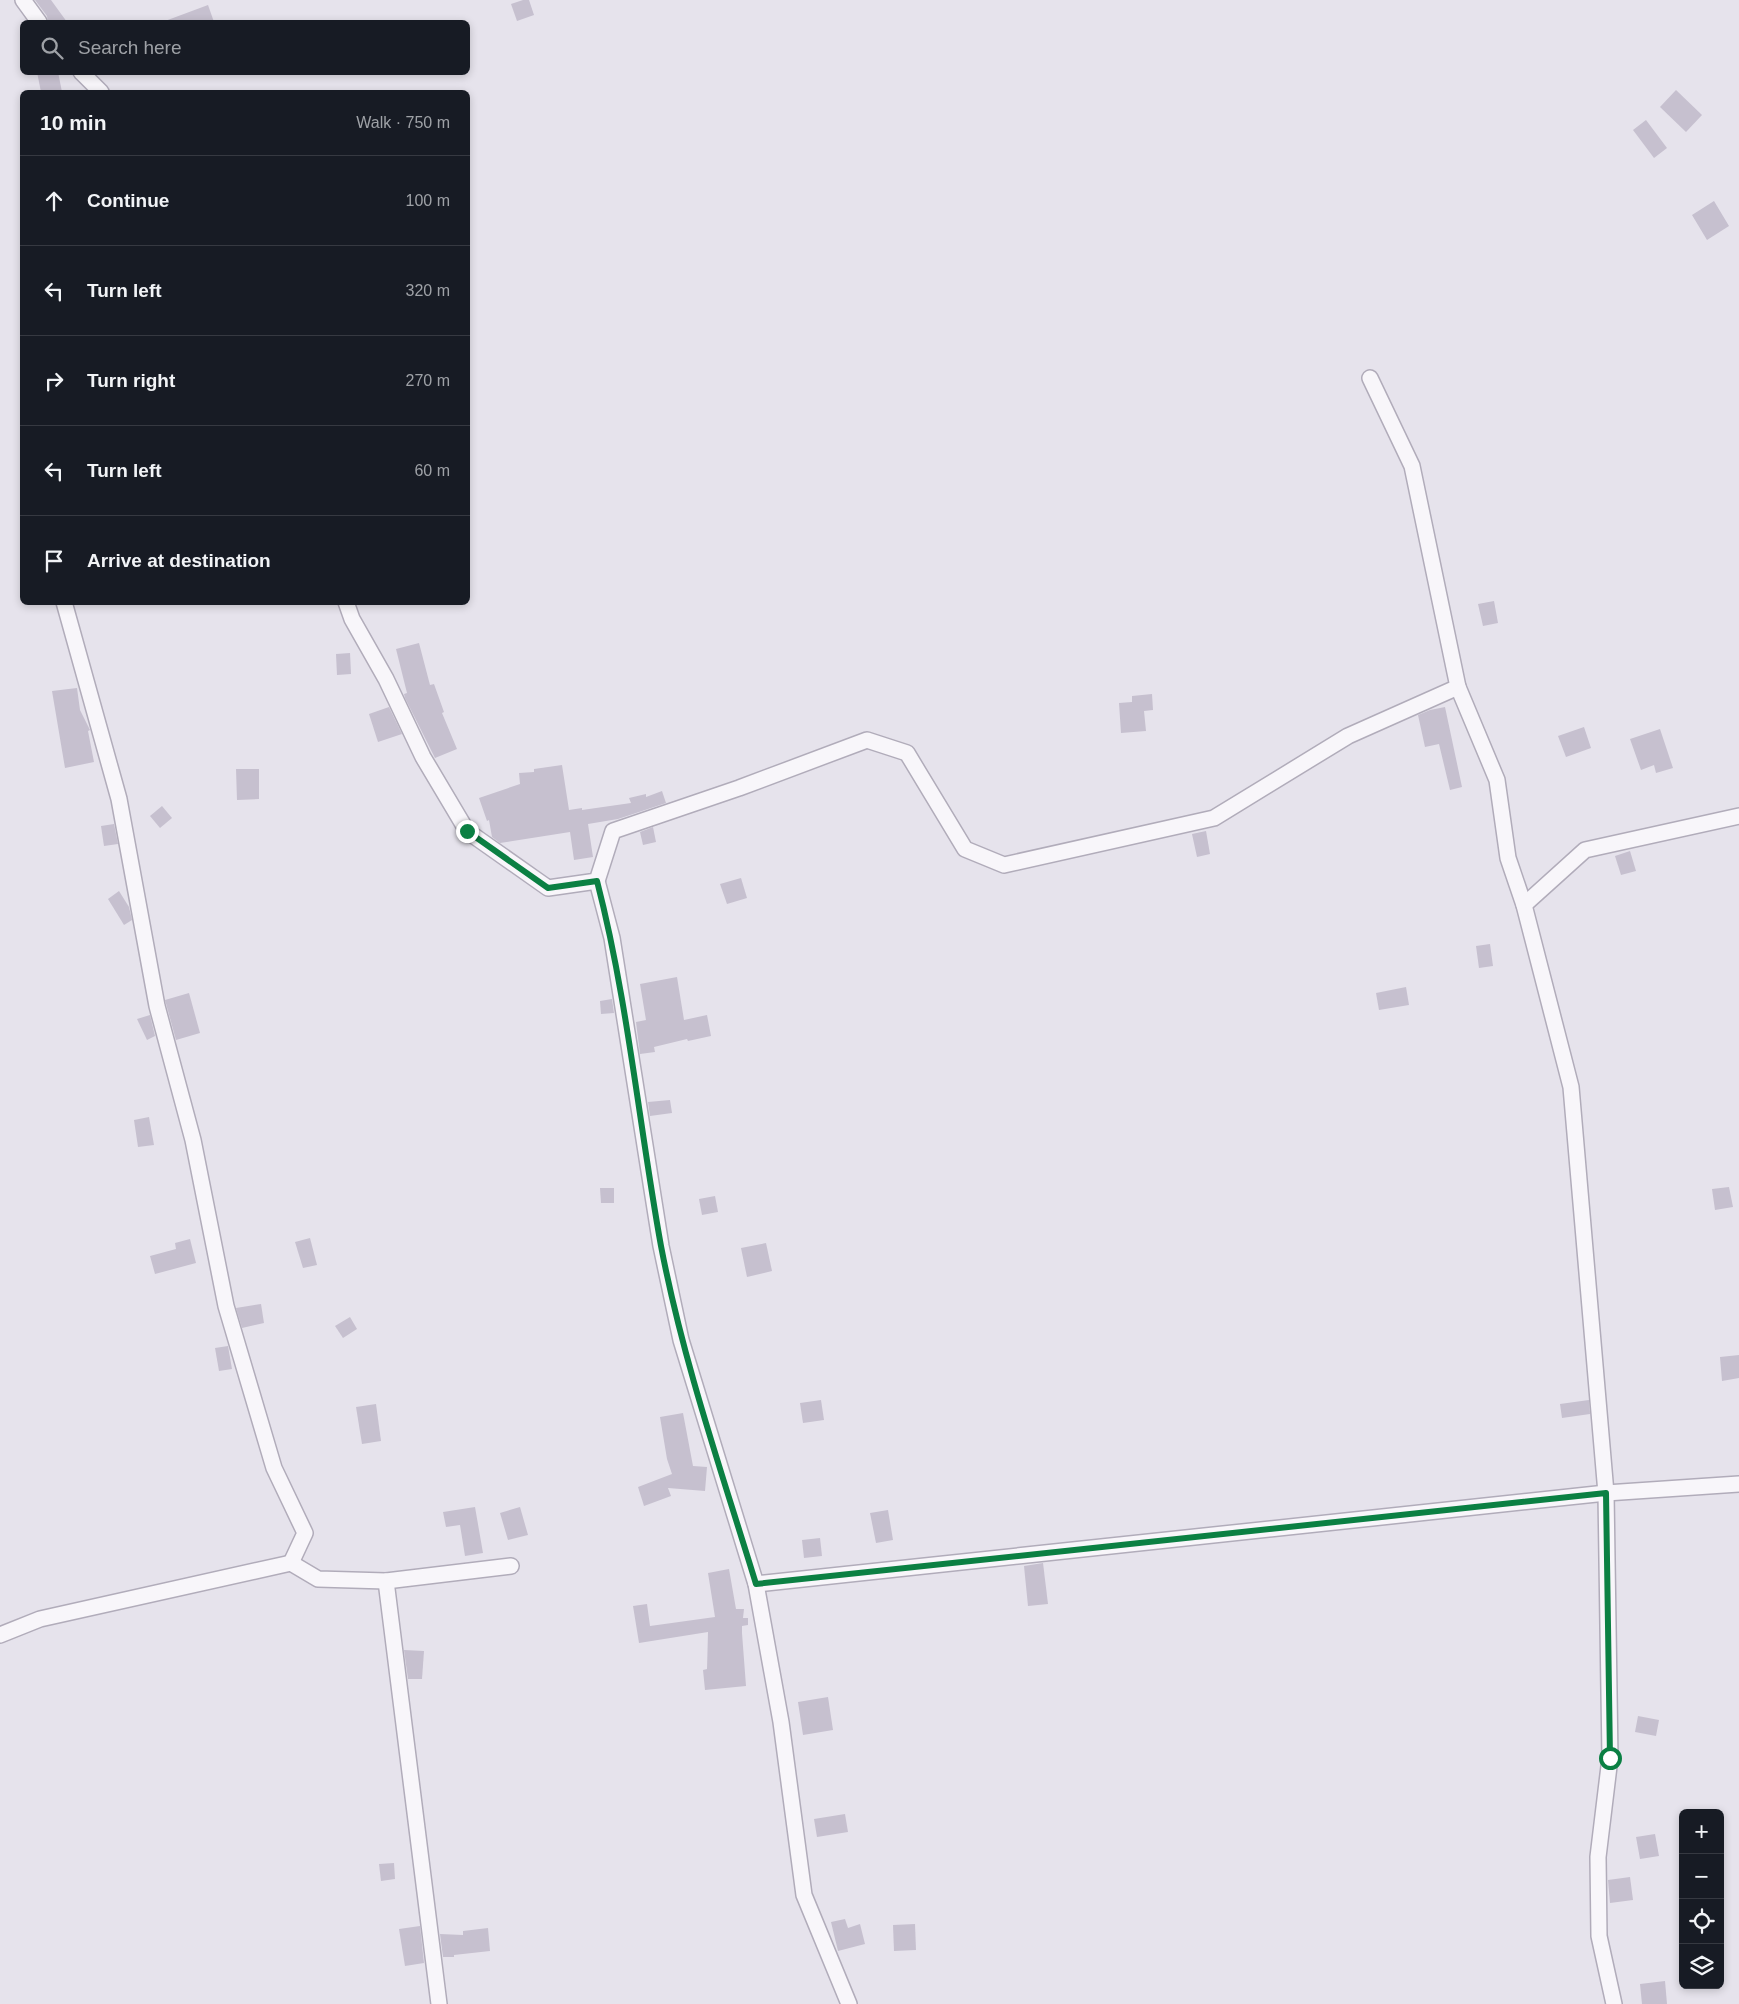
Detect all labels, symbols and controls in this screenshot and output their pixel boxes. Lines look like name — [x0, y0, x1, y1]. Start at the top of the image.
search box — [20, 20, 470, 75]
icon: search — [38, 34, 66, 62]
text: Search here — [78, 37, 182, 58]
text: 10 min — [40, 111, 107, 134]
text: Walk · 750 m — [356, 114, 450, 131]
icon: ahead — [40, 187, 68, 215]
text: Continue — [87, 190, 169, 211]
text: 100 m — [406, 192, 450, 209]
icon: left — [40, 277, 68, 305]
text: Turn left — [87, 280, 162, 301]
text: 320 m — [406, 282, 450, 299]
icon: right — [40, 367, 68, 395]
text: Turn right — [87, 370, 175, 391]
text: 270 m — [406, 372, 450, 389]
icon: left — [40, 457, 68, 485]
text: Turn left — [87, 460, 162, 481]
text: 60 m — [414, 462, 450, 479]
icon: arrive — [40, 547, 68, 575]
text: Arrive at destination — [87, 550, 271, 571]
route end — [456, 820, 479, 843]
route start — [1599, 1747, 1622, 1770]
map controls — [1679, 1809, 1724, 1989]
button: + — [1679, 1809, 1724, 1854]
button: − — [1679, 1854, 1724, 1899]
button: locate — [1679, 1899, 1724, 1944]
button: layers — [1679, 1944, 1724, 1989]

